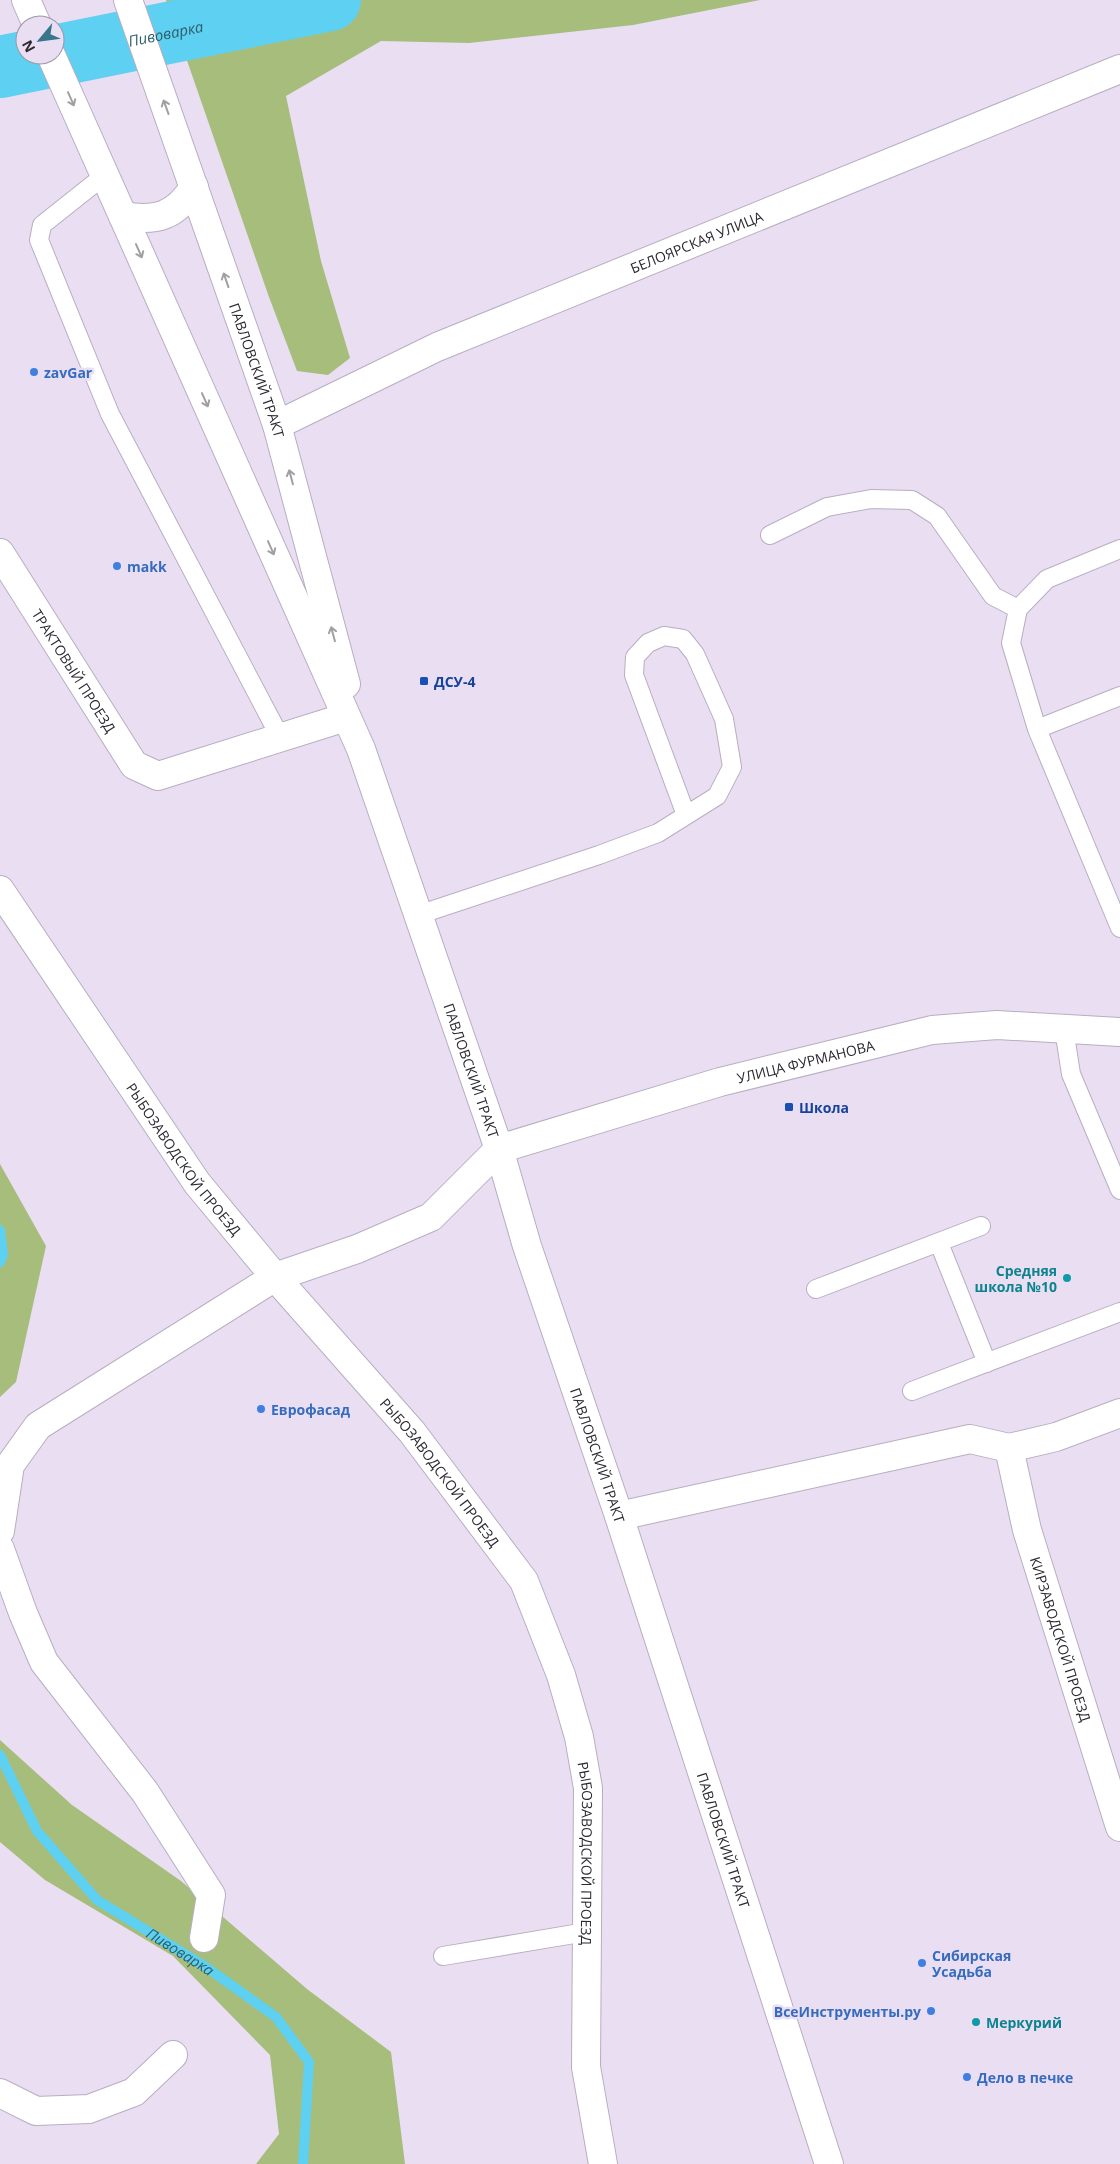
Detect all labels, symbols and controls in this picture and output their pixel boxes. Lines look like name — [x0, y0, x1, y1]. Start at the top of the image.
north arrow — [15, 15, 65, 65]
water label: Пивоварка — [126, 16, 205, 51]
text: N — [17, 37, 39, 56]
one-way arrow — [66, 91, 76, 106]
one-way arrow — [161, 100, 170, 115]
street label: БЕЛОЯРСКАЯ УЛИЦА — [627, 206, 766, 277]
one-way arrow — [134, 243, 144, 258]
one-way arrow — [221, 272, 231, 288]
street label: ПАВЛОВСКИЙ ТРАКТ — [225, 300, 289, 440]
place label: zavGar — [44, 363, 93, 382]
marker: zavGar — [28, 366, 40, 378]
one-way arrow — [200, 392, 210, 407]
one-way arrow — [285, 469, 295, 485]
one-way arrow — [267, 540, 276, 555]
place label: makk — [127, 557, 167, 576]
marker: makk — [111, 560, 123, 572]
street label: ТРАКТОВЫЙ ПРОЕЗД — [28, 605, 121, 736]
one-way arrow — [327, 626, 337, 642]
place label: ДСУ-4 — [434, 672, 475, 691]
marker: ДСУ-4 — [418, 675, 430, 687]
street label: ПАВЛОВСКИЙ ТРАКТ — [440, 1000, 504, 1141]
street label: УЛИЦА ФУРМАНОВА — [735, 1035, 876, 1087]
street label: РЫБОЗАВОДСКОЙ ПРОЕЗД — [123, 1079, 246, 1239]
place label: Школа — [799, 1098, 849, 1117]
marker: Школа — [783, 1101, 795, 1113]
place label: Средняя школа №10 — [975, 1261, 1057, 1296]
marker: Средняя школа №10 — [1061, 1272, 1073, 1284]
street label: ПАВЛОВСКИЙ ТРАКТ — [566, 1385, 630, 1525]
street label: РЫБОЗАВОДСКОЙ ПРОЕЗД — [376, 1393, 504, 1551]
place label: Еврофасад — [271, 1400, 351, 1419]
marker: Еврофасад — [255, 1403, 267, 1415]
street label: КИРЗАВОДСКОЙ ПРОЕЗД — [1026, 1554, 1096, 1724]
street label: РЫБОЗАВОДСКОЙ ПРОЕЗД — [574, 1760, 598, 1946]
street label: ПАВЛОВСКИЙ ТРАКТ — [693, 1770, 755, 1910]
water label: Пивоварка — [143, 1923, 219, 1980]
place label: Сибирская Усадьба — [932, 1946, 1011, 1981]
marker: Сибирская Усадьба — [916, 1957, 928, 1969]
place label: ВсеИнструменты.ру — [774, 2002, 921, 2021]
marker: ВсеИнструменты.ру — [925, 2005, 937, 2017]
place label: Меркурий — [986, 2013, 1062, 2032]
marker: Меркурий — [970, 2016, 982, 2028]
place label: Дело в печке — [977, 2068, 1073, 2087]
marker: Дело в печке — [961, 2071, 973, 2083]

